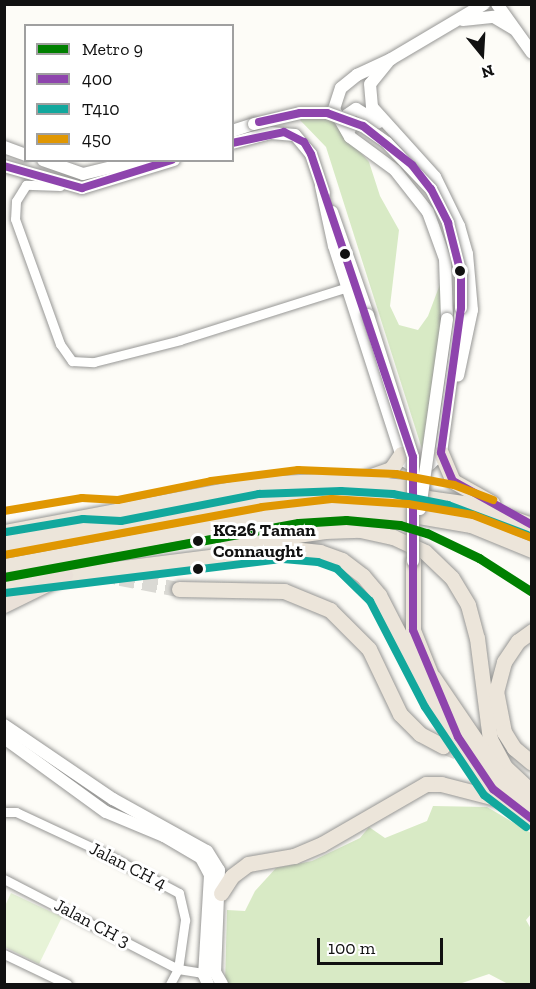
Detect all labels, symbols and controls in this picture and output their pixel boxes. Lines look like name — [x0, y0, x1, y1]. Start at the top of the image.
legend — [24, 24, 234, 162]
north arrow — [452, 24, 512, 84]
text: Metro 9 — [82, 38, 143, 60]
text: N — [479, 61, 496, 83]
text: 400 — [82, 68, 112, 90]
text: T410 — [82, 98, 120, 120]
text: 450 — [82, 128, 111, 150]
unlabelled marker — [339, 248, 351, 260]
unlabelled marker — [454, 265, 466, 277]
place label: KG26 Taman Connaught — [213, 520, 316, 562]
marker: KG26 Taman Connaught — [188, 531, 208, 551]
unlabelled marker — [192, 563, 204, 575]
street label: Jalan CH 4 — [86, 837, 170, 895]
street label: Jalan CH 3 — [51, 894, 133, 952]
scale bar — [320, 926, 446, 964]
text: 100 m — [328, 937, 375, 959]

